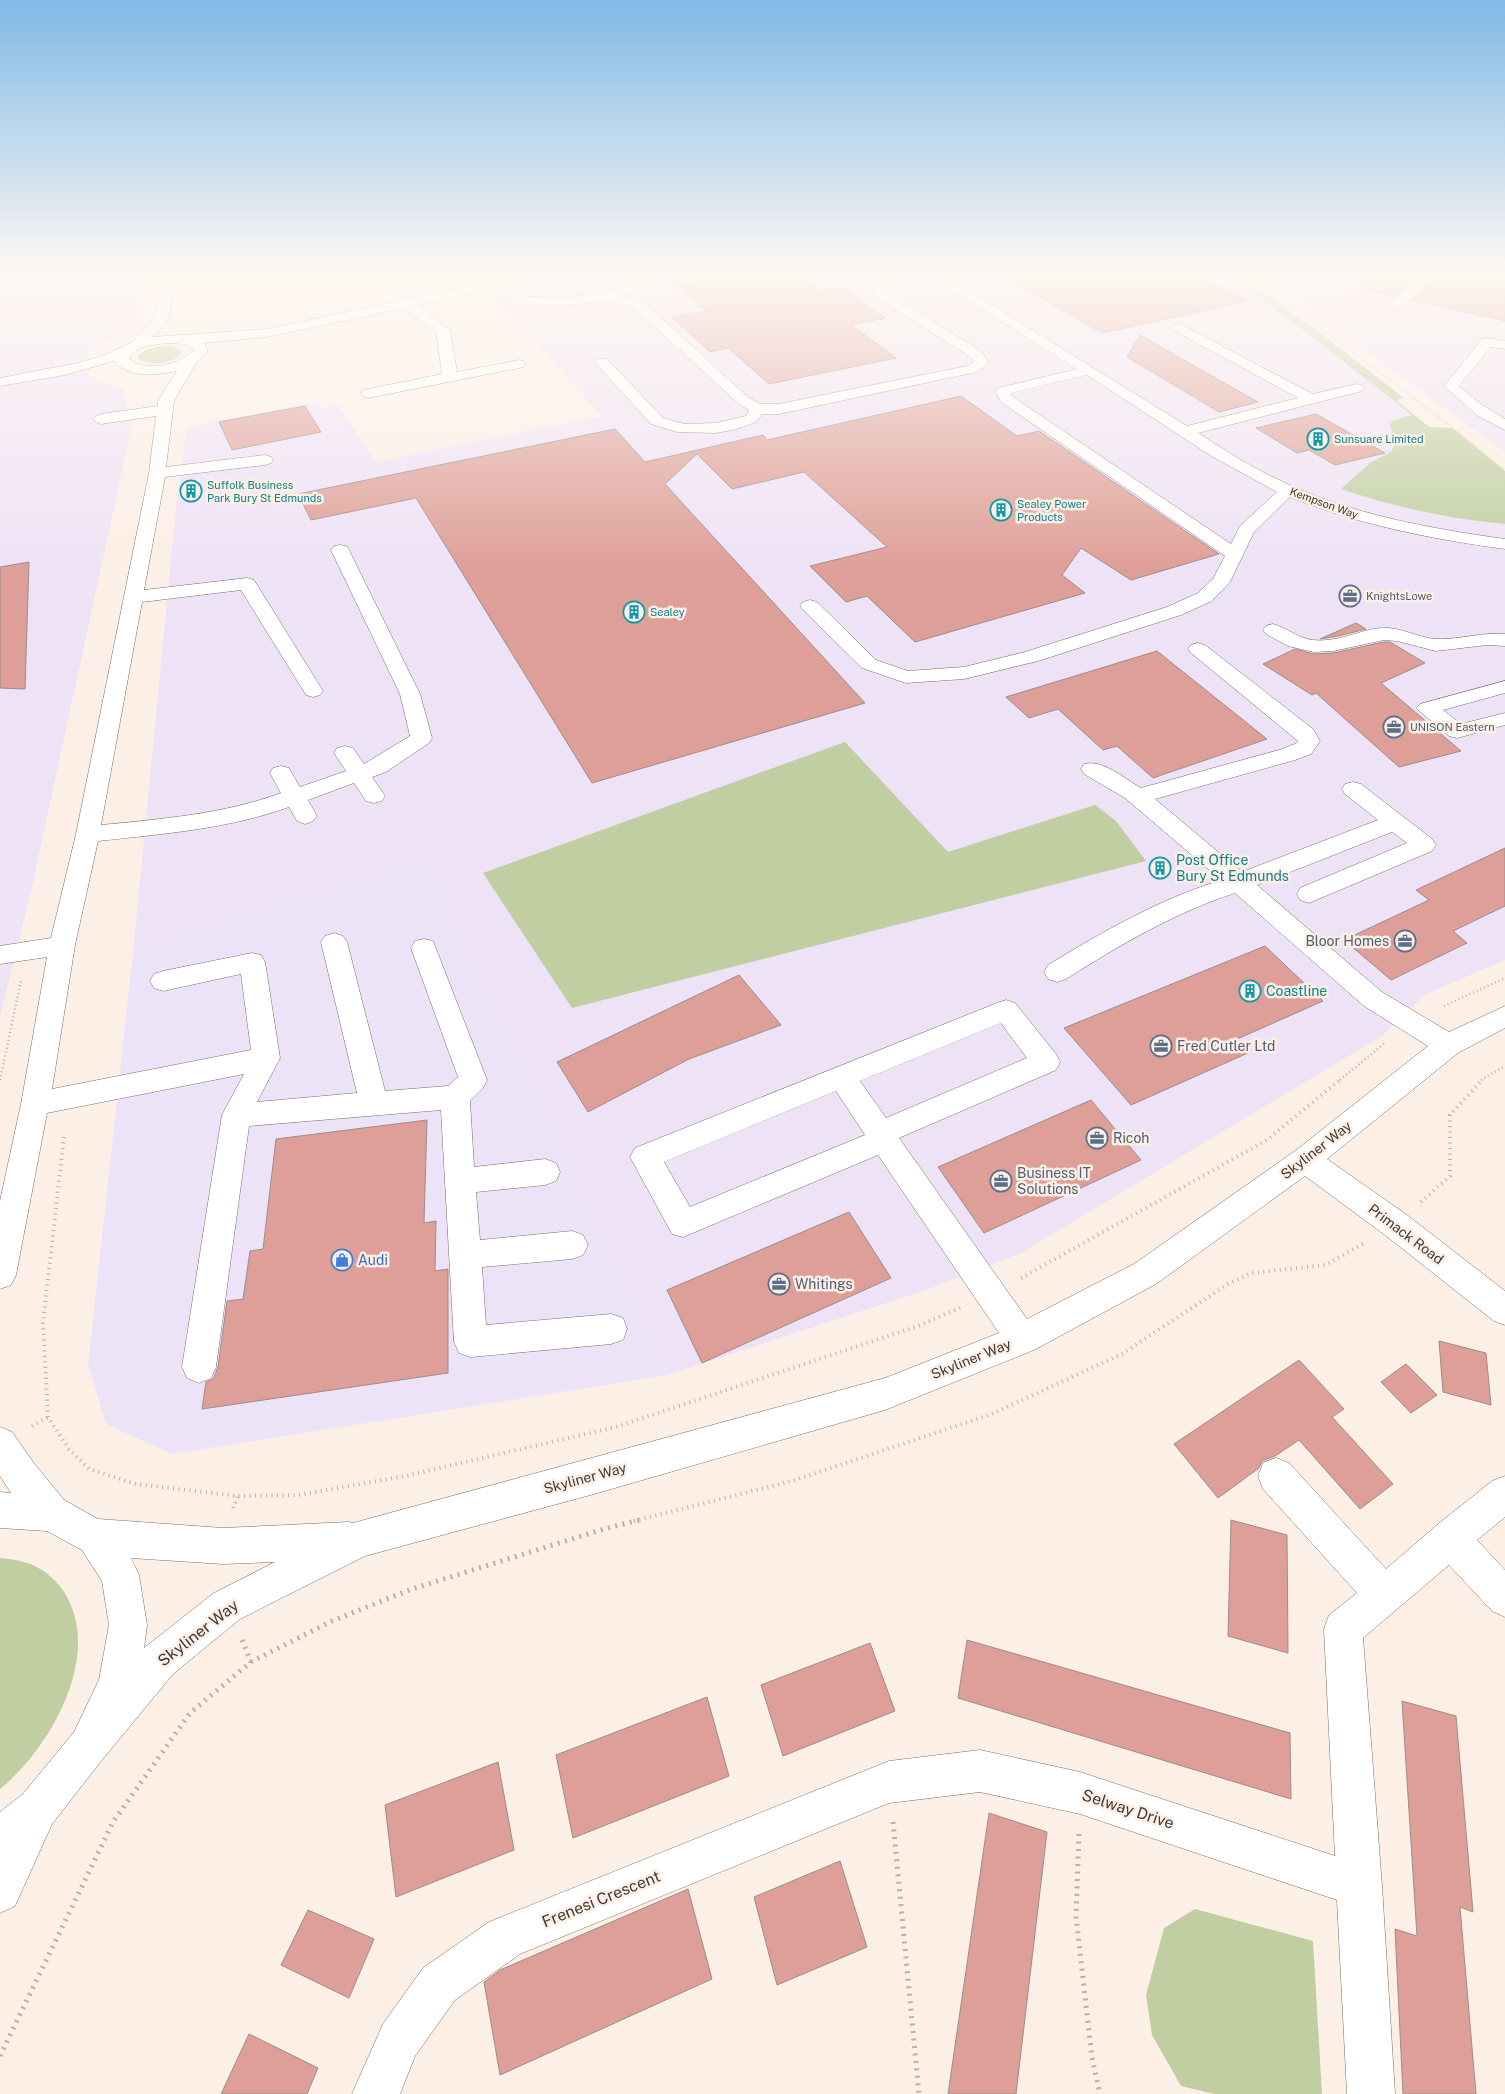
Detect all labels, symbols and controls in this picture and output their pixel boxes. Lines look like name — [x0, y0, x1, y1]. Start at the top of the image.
building icon: Sunsuare Limited — [1306, 427, 1330, 451]
place label: Sunsuare Limited — [1334, 433, 1424, 445]
building icon: Suffolk Business Park Bury St Edmunds — [179, 479, 203, 503]
place label: Suffolk Business Park Bury St Edmunds — [207, 479, 322, 504]
street label: Kempson Way — [1288, 485, 1360, 521]
building icon: Sealey Power Products — [989, 498, 1013, 522]
place label: Sealey Power Products — [1017, 498, 1086, 523]
office icon: KnightsLowe — [1338, 584, 1362, 608]
place label: KnightsLowe — [1366, 590, 1432, 602]
building icon: Sealey — [622, 600, 646, 624]
place label: Sealey — [650, 606, 685, 618]
office icon: UNISON Eastern — [1382, 715, 1406, 739]
place label: UNISON Eastern — [1410, 721, 1495, 733]
place label: Post Office Bury St Edmunds — [1176, 852, 1289, 884]
building icon: Post Office Bury St Edmunds — [1148, 856, 1172, 880]
office icon: Bloor Homes — [1393, 929, 1417, 953]
place label: Bloor Homes — [1305, 933, 1389, 949]
building icon: Coastline — [1238, 979, 1262, 1003]
place label: Coastline — [1266, 983, 1327, 999]
office icon: Fred Cutler Ltd — [1149, 1034, 1173, 1058]
place label: Fred Cutler Ltd — [1177, 1038, 1275, 1054]
street label: Skyliner Way — [1278, 1117, 1355, 1182]
office icon: Ricoh — [1085, 1126, 1109, 1150]
place label: Ricoh — [1113, 1130, 1149, 1146]
place label: Business IT Solutions — [1017, 1165, 1091, 1197]
office icon: Business IT Solutions — [989, 1169, 1013, 1193]
street label: Primack Road — [1365, 1201, 1447, 1267]
shop icon: Audi — [330, 1248, 354, 1272]
place label: Audi — [358, 1252, 388, 1268]
office icon: Whitings — [767, 1272, 791, 1296]
place label: Whitings — [795, 1276, 853, 1292]
street label: Skyliner Way — [929, 1335, 1014, 1382]
street label: Skyliner Way — [542, 1459, 629, 1497]
street label: Skyliner Way — [154, 1595, 242, 1670]
street label: Selway Drive — [1079, 1785, 1177, 1833]
street label: Frenesi Crescent — [539, 1867, 663, 1931]

